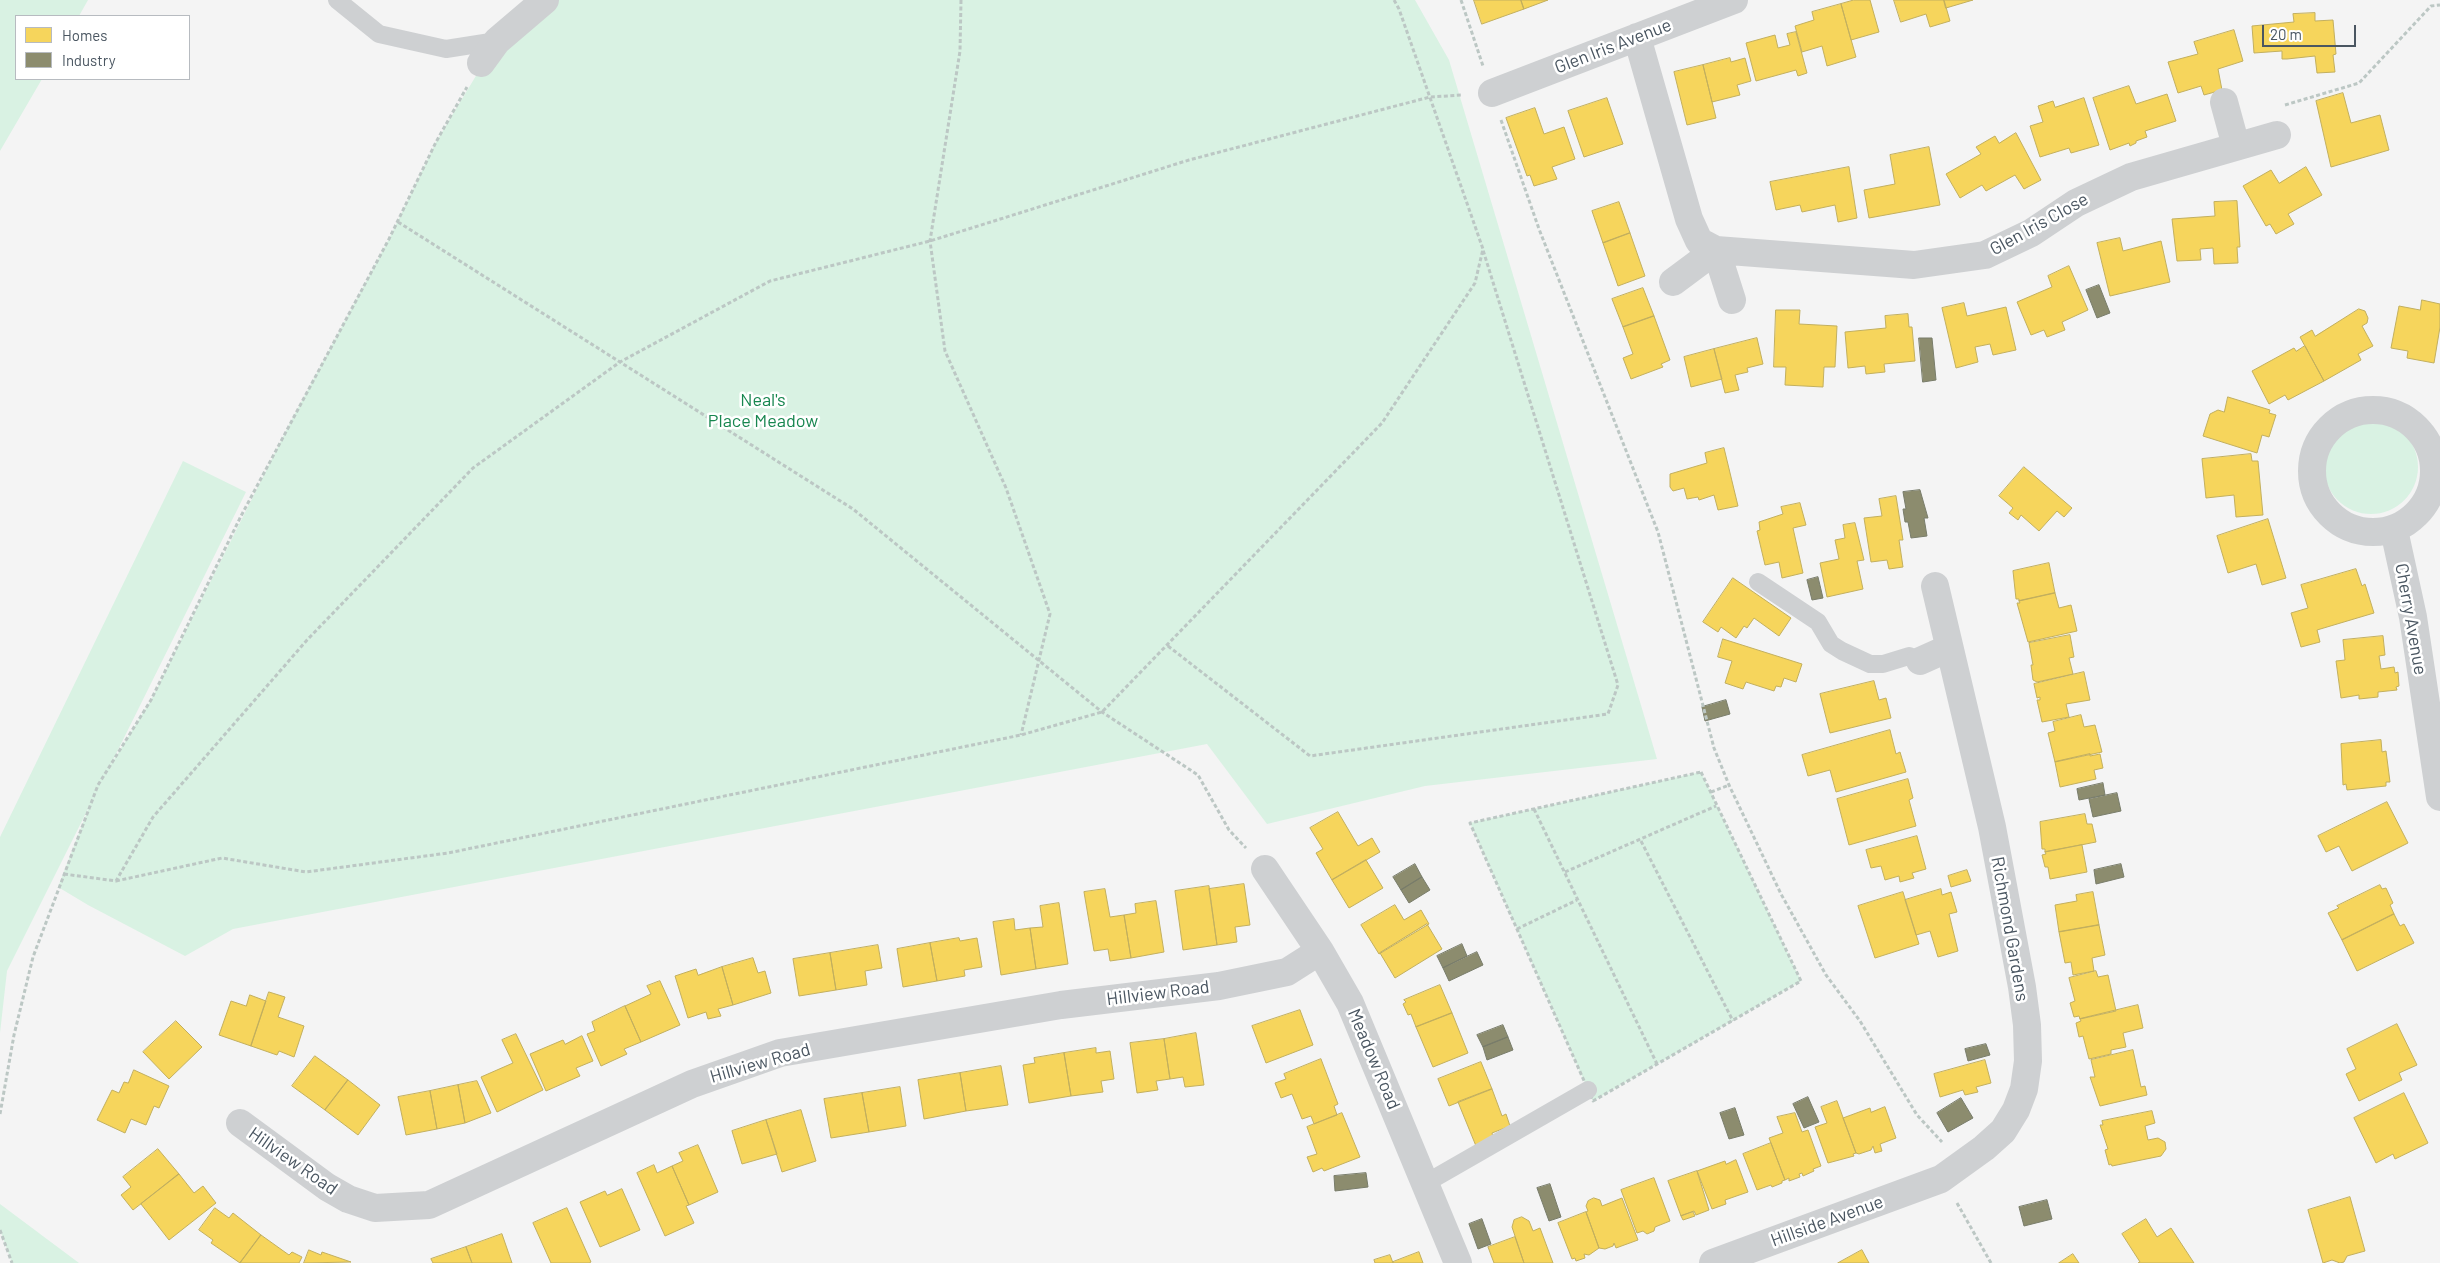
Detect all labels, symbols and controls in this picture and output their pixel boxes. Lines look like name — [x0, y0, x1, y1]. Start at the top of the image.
street label: Glen Iris Avenue — [1552, 14, 1674, 78]
legend — [15, 15, 190, 80]
scale bar — [2265, 15, 2359, 47]
text: 20 m — [2270, 25, 2302, 43]
text: Homes — [62, 26, 107, 44]
text: Industry — [62, 51, 116, 69]
street label: Glen Iris Close — [1986, 188, 2092, 260]
park label: Neal's Place Meadow — [708, 389, 818, 432]
street label: Cherry Avenue — [2391, 562, 2431, 676]
street label: Richmond Gardens — [1987, 855, 2033, 1003]
street label: Hillview Road — [1105, 976, 1211, 1010]
street label: Meadow Road — [1343, 1005, 1405, 1113]
street label: Hillview Road — [707, 1038, 813, 1088]
street label: Hillview Road — [244, 1122, 342, 1200]
street label: Hillside Avenue — [1768, 1191, 1886, 1251]

